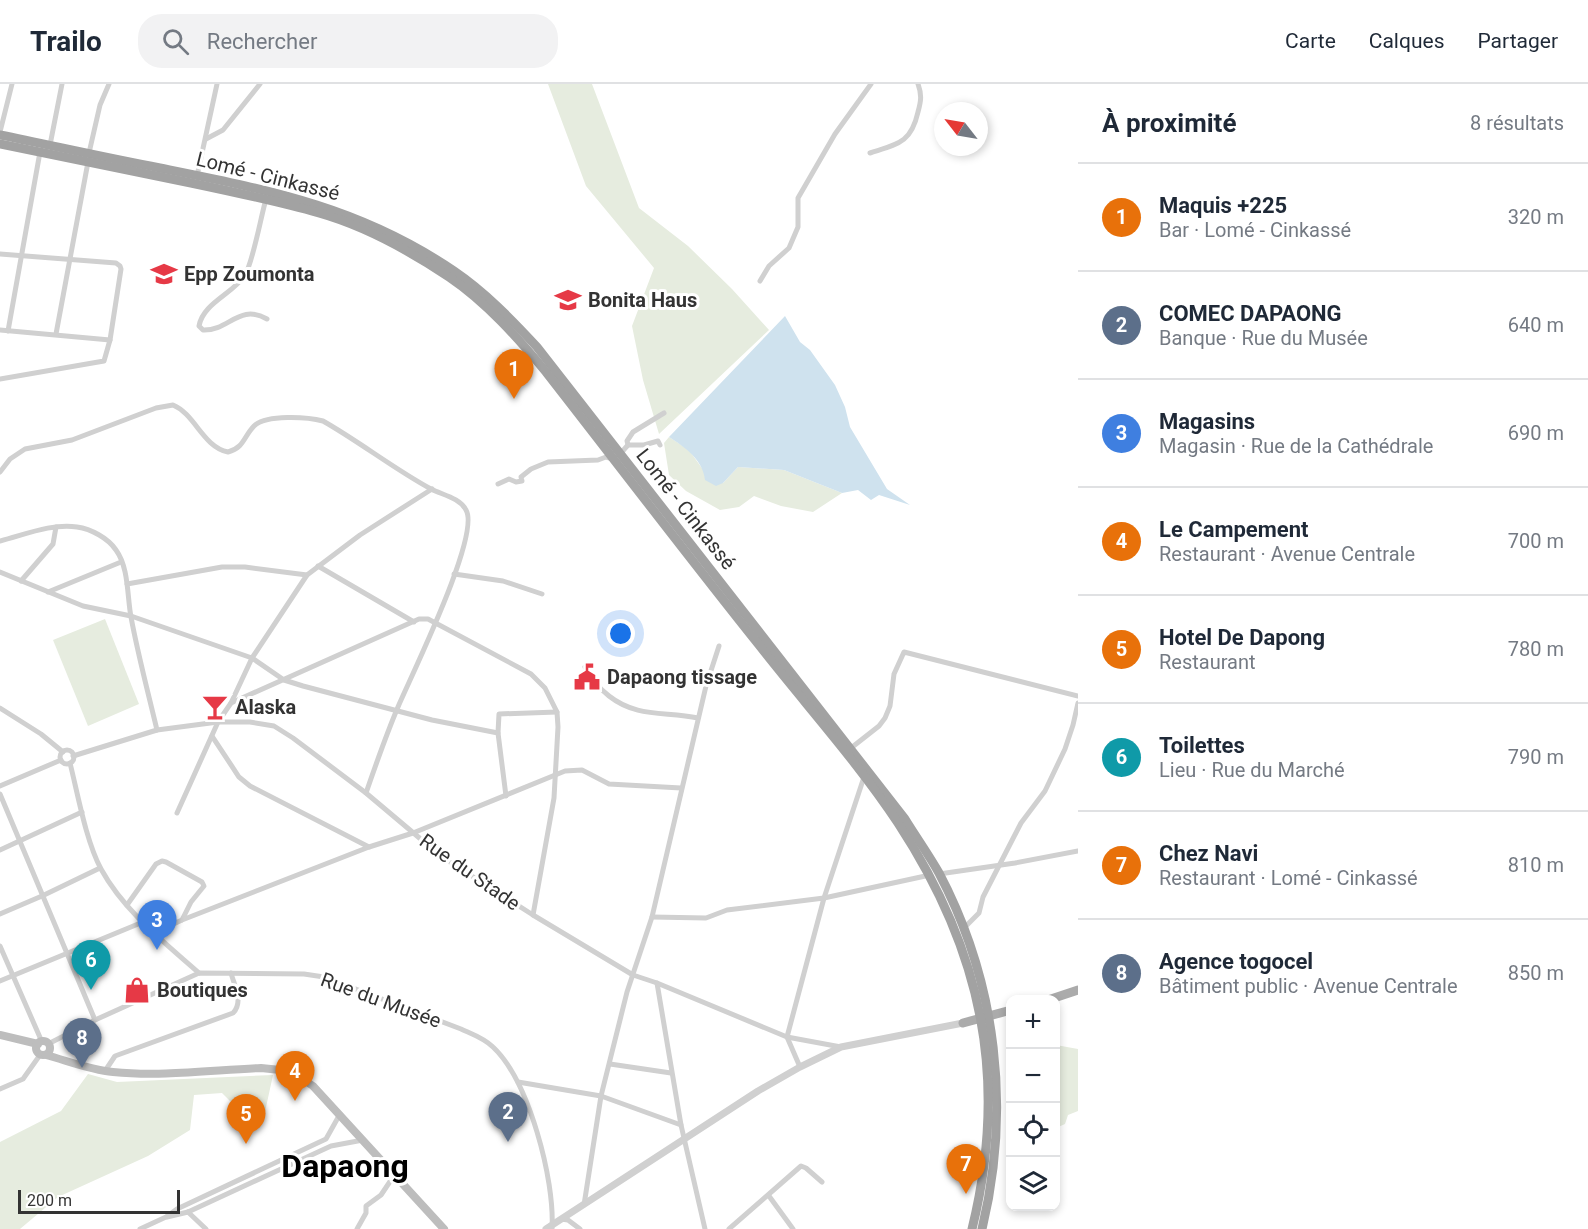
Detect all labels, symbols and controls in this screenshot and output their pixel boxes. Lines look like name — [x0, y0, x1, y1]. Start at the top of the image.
search box — [138, 14, 558, 68]
text: Trailo — [30, 25, 102, 58]
icon: search — [159, 25, 192, 58]
text: Rechercher — [207, 29, 317, 54]
text: Carte — [1285, 29, 1336, 53]
text: Calques — [1369, 29, 1444, 53]
text: Partager — [1477, 29, 1558, 53]
north arrow — [934, 102, 988, 156]
text: À proximité — [1102, 108, 1236, 138]
text: 8 résultats — [1470, 111, 1564, 135]
street label: Lomé - Cinkassé — [194, 147, 342, 205]
text: Maquis +225 — [1159, 193, 1287, 218]
text: 1 — [1116, 205, 1127, 229]
text: 320 m — [1508, 205, 1564, 229]
text: Bar · Lomé - Cinkassé — [1159, 218, 1351, 242]
school or university icon: Epp Zoumonta — [149, 259, 179, 289]
place label: Epp Zoumonta — [184, 262, 315, 286]
school or university icon: Bonita Haus — [553, 285, 583, 315]
place label: Bonita Haus — [588, 288, 697, 312]
text: COMEC DAPAONG — [1159, 301, 1342, 326]
text: 2 — [1116, 313, 1127, 337]
text: 640 m — [1508, 313, 1564, 337]
text: Banque · Rue du Musée — [1159, 326, 1368, 350]
pin: 1 — [494, 350, 534, 399]
text: Magasins — [1159, 409, 1255, 434]
text: 3 — [1116, 421, 1127, 445]
text: 690 m — [1508, 421, 1564, 445]
text: Magasin · Rue de la Cathédrale — [1159, 434, 1433, 458]
street label: Lomé - Cinkassé — [631, 444, 741, 574]
text: Le Campement — [1159, 517, 1308, 542]
text: 4 — [1116, 529, 1127, 553]
text: 700 m — [1508, 529, 1564, 553]
text: Restaurant · Avenue Centrale — [1159, 542, 1415, 566]
your location — [606, 619, 635, 648]
text: Hotel De Dapong — [1159, 625, 1325, 650]
text: 5 — [1116, 637, 1127, 661]
text: 780 m — [1508, 637, 1564, 661]
text: Restaurant — [1159, 650, 1256, 674]
public building icon: Dapaong tissage — [572, 662, 602, 692]
place label: Dapaong tissage — [607, 665, 757, 689]
bar icon: Alaska — [200, 692, 230, 722]
place label: Alaska — [235, 695, 296, 719]
text: Toilettes — [1159, 733, 1245, 758]
text: 6 — [1116, 745, 1127, 769]
text: 790 m — [1508, 745, 1564, 769]
text: Lieu · Rue du Marché — [1159, 758, 1345, 782]
street label: Rue du Stade — [415, 829, 525, 915]
text: Chez Navi — [1159, 841, 1258, 866]
text: 7 — [1116, 853, 1127, 877]
text: 810 m — [1508, 853, 1564, 877]
text: Restaurant · Lomé - Cinkassé — [1159, 866, 1418, 890]
pin: 3 — [138, 900, 176, 950]
pin: 6 — [72, 940, 110, 990]
text: Agence togocel — [1159, 949, 1313, 974]
text: 8 — [1116, 961, 1127, 985]
text: 850 m — [1508, 961, 1564, 985]
street label: Rue du Musée — [318, 967, 444, 1033]
text: Bâtiment public · Avenue Centrale — [1159, 974, 1458, 998]
shop icon: Boutiques — [122, 975, 152, 1005]
place label: Boutiques — [157, 978, 248, 1002]
map controls — [1006, 995, 1060, 1211]
button: + — [1006, 995, 1060, 1049]
pin: 8 — [62, 1018, 101, 1068]
button: − — [1006, 1049, 1060, 1103]
pin: 4 — [276, 1052, 314, 1101]
pin: 2 — [488, 1092, 528, 1142]
pin: 5 — [226, 1094, 266, 1144]
button: locate — [1006, 1103, 1060, 1157]
pin: 7 — [946, 1144, 986, 1194]
district label: Dapaong — [281, 1147, 409, 1185]
button: layers — [1006, 1157, 1060, 1211]
scale bar — [18, 1187, 180, 1214]
text: 200 m — [27, 1191, 72, 1210]

